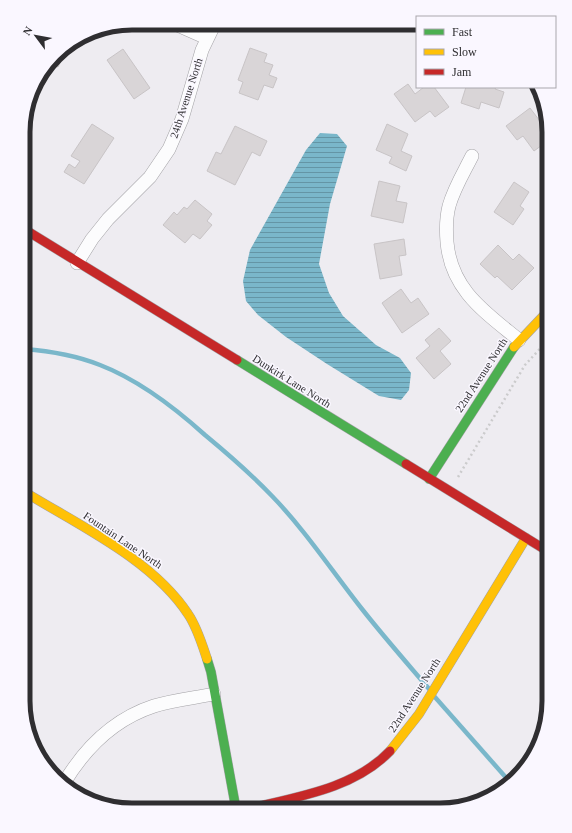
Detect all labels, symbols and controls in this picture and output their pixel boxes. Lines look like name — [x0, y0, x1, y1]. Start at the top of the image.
north arrow — [16, 16, 56, 56]
legend — [416, 16, 556, 88]
text: N — [20, 24, 35, 37]
text: Fast — [452, 25, 473, 39]
text: Slow — [452, 45, 477, 59]
street label: 24th Avenue North — [167, 56, 205, 140]
text: Jam — [452, 65, 472, 79]
street label: 22nd Avenue North — [453, 335, 510, 414]
street label: Dunkirk Lane North — [251, 352, 334, 410]
street label: Fountain Lane North — [81, 509, 165, 571]
street label: 22nd Avenue North — [386, 655, 443, 734]

